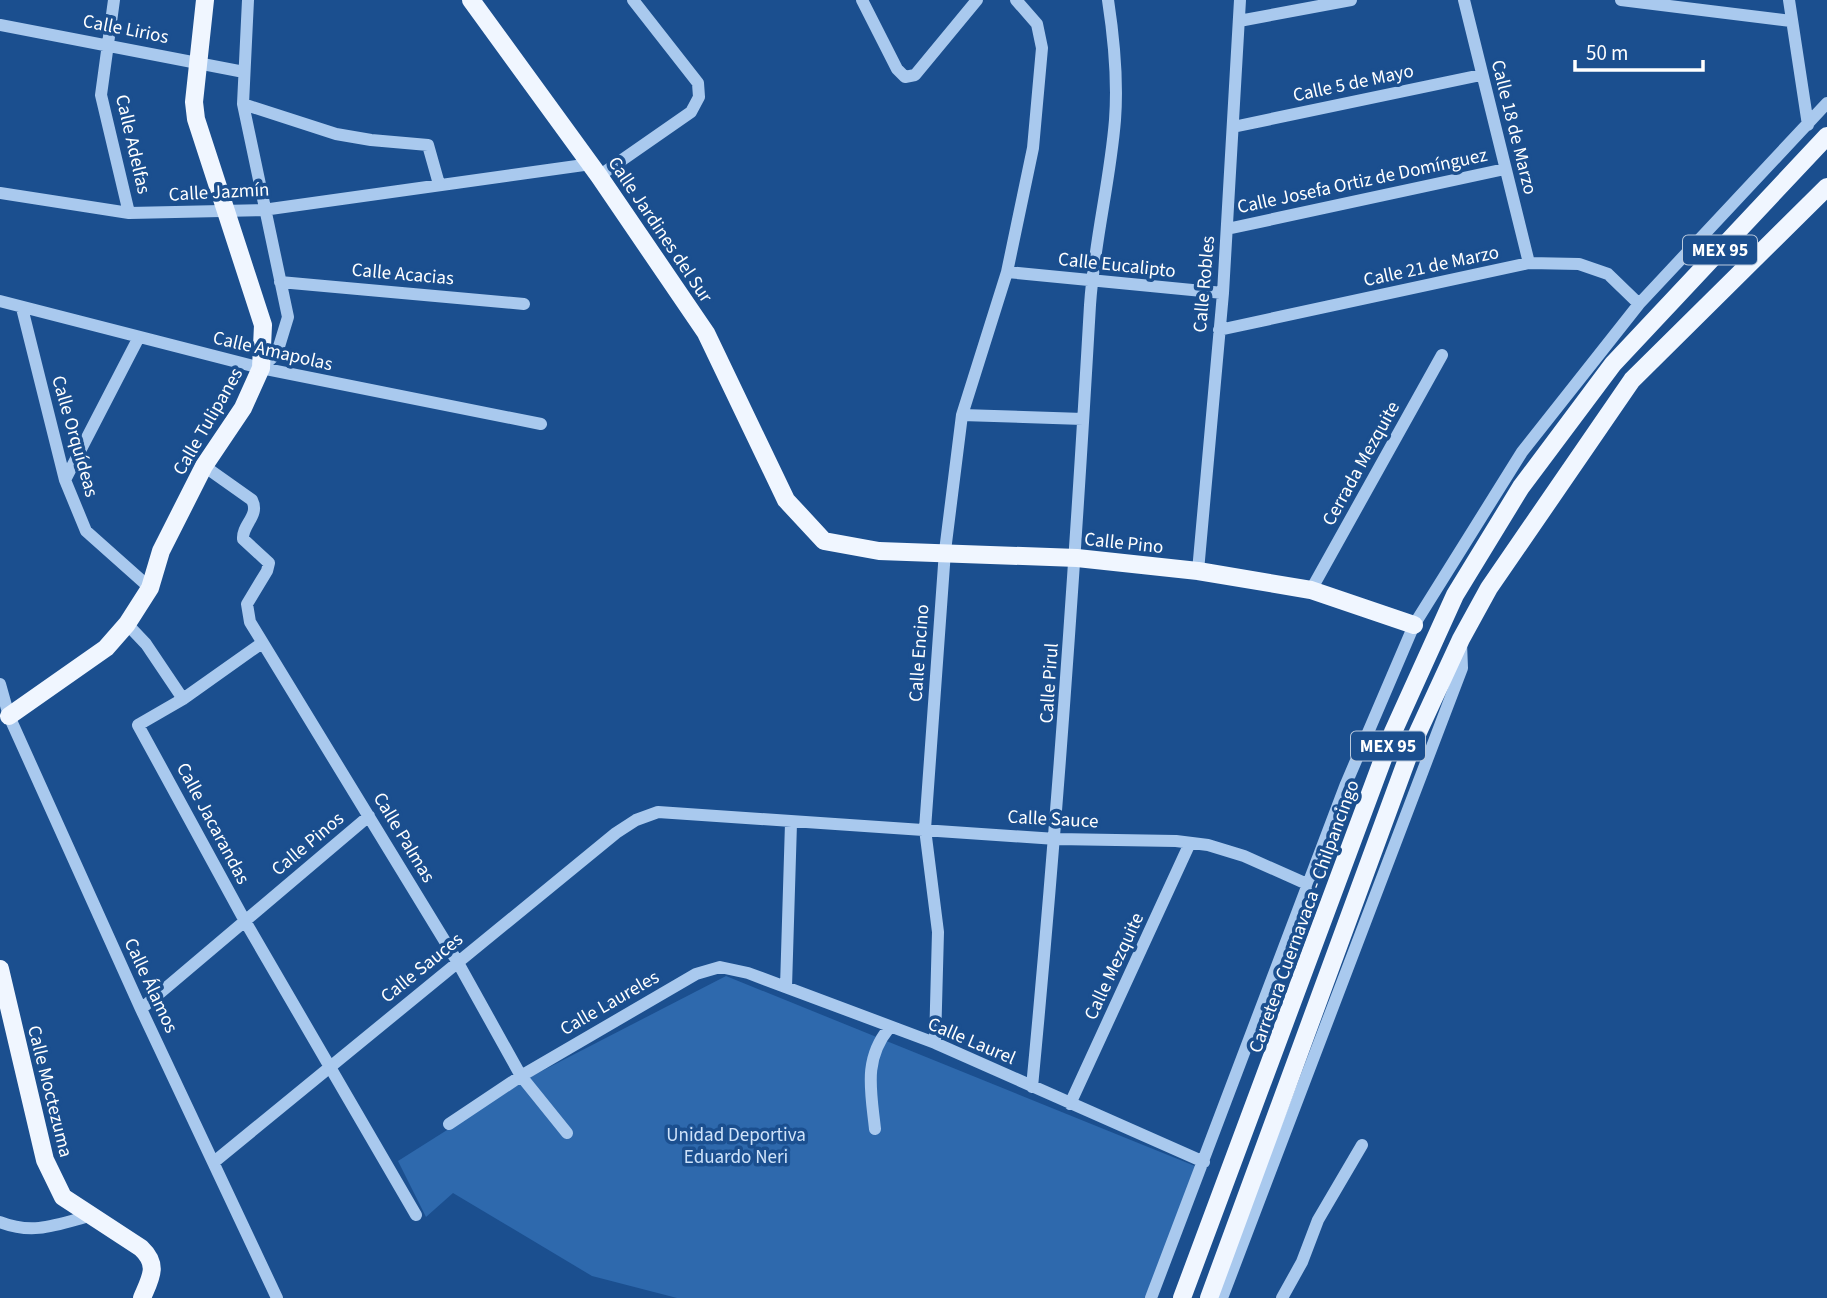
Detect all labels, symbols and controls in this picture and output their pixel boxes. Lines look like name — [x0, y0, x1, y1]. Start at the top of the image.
street label: Calle Lirios — [81, 8, 171, 51]
scale bar — [1575, 28, 1703, 72]
text: 50 m — [1586, 38, 1628, 68]
street label: Calle 5 de Mayo — [1290, 57, 1416, 109]
street label: Calle 18 de Marzo — [1484, 57, 1543, 198]
street label: Calle Adelfas — [108, 92, 157, 197]
street label: Calle Josefa Ortiz de Domínguez — [1235, 142, 1490, 221]
street label: Calle Jardines del Sur — [601, 151, 719, 309]
street label: Calle Jazmín — [168, 176, 270, 209]
street label: Calle Robles — [1187, 235, 1222, 334]
road number: MEX 95 — [1683, 236, 1757, 264]
street label: Calle 21 de Marzo — [1361, 239, 1502, 294]
street label: Calle Eucalipto — [1057, 246, 1177, 285]
street label: Calle Acacias — [351, 257, 455, 292]
street label: Calle Amapolas — [210, 325, 335, 378]
street label: Calle Tulipanes — [167, 363, 250, 481]
street label: Calle Orquídeas — [44, 373, 105, 500]
street label: Cerrada Mezquite — [1316, 396, 1407, 531]
street label: Calle Pino — [1083, 526, 1165, 561]
street label: Calle Encino — [903, 603, 936, 703]
street label: Calle Pirul — [1033, 642, 1066, 724]
road number: MEX 95 — [1351, 732, 1425, 760]
street label: Calle Jacarandas — [169, 758, 256, 889]
street label: Carretera Cuernavaca - Chilpancingo — [1242, 776, 1366, 1057]
street label: Calle Palmas — [366, 788, 441, 888]
street label: Calle Sauce — [1007, 804, 1099, 835]
street label: Calle Pinos — [266, 806, 350, 883]
street label: Calle Mezquite — [1078, 909, 1151, 1025]
street label: Calle Sauces — [375, 926, 469, 1010]
street label: Calle Álamos — [117, 934, 184, 1038]
street label: Calle Laureles — [555, 964, 664, 1043]
street label: Calle Laurel — [923, 1011, 1020, 1072]
street label: Calle Moctezuma — [20, 1023, 79, 1160]
park label: Unidad Deportiva Eduardo Neri — [666, 1122, 806, 1171]

